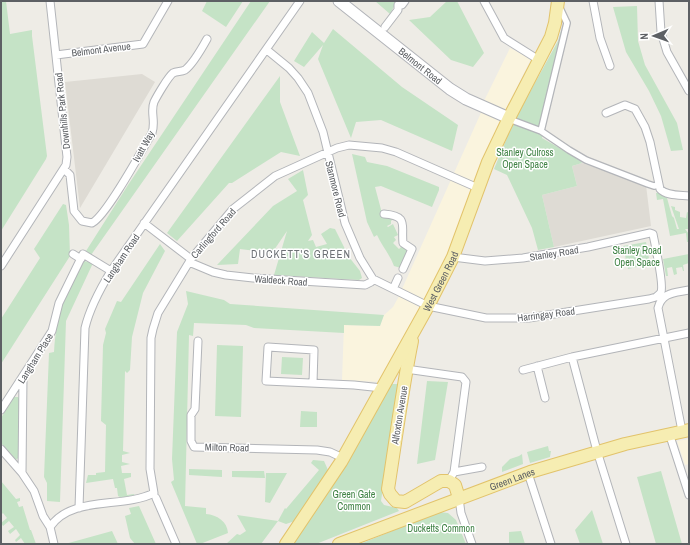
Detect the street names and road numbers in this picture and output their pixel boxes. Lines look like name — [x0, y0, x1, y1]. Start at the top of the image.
street label: Belmont Avenue — [71, 39, 132, 60]
street label: Belmont Road — [396, 45, 445, 87]
street label: Downhills Park Road — [52, 72, 73, 150]
street label: Ivatt Way — [130, 127, 158, 164]
street label: Stanmore Road — [322, 160, 349, 219]
street label: Carlingford Road — [188, 205, 239, 261]
street label: Langham Road — [100, 231, 142, 285]
street label: Stanley Road — [529, 243, 579, 264]
street label: West Green Road — [420, 250, 461, 314]
street label: Waldeck Road — [254, 272, 308, 289]
street label: Harringay Road — [517, 305, 576, 324]
street label: Langham Place — [15, 330, 56, 386]
street label: Alfoxton Avenue — [388, 384, 411, 446]
street label: Milton Road — [205, 441, 249, 454]
street label: Green Lanes — [488, 465, 536, 494]

